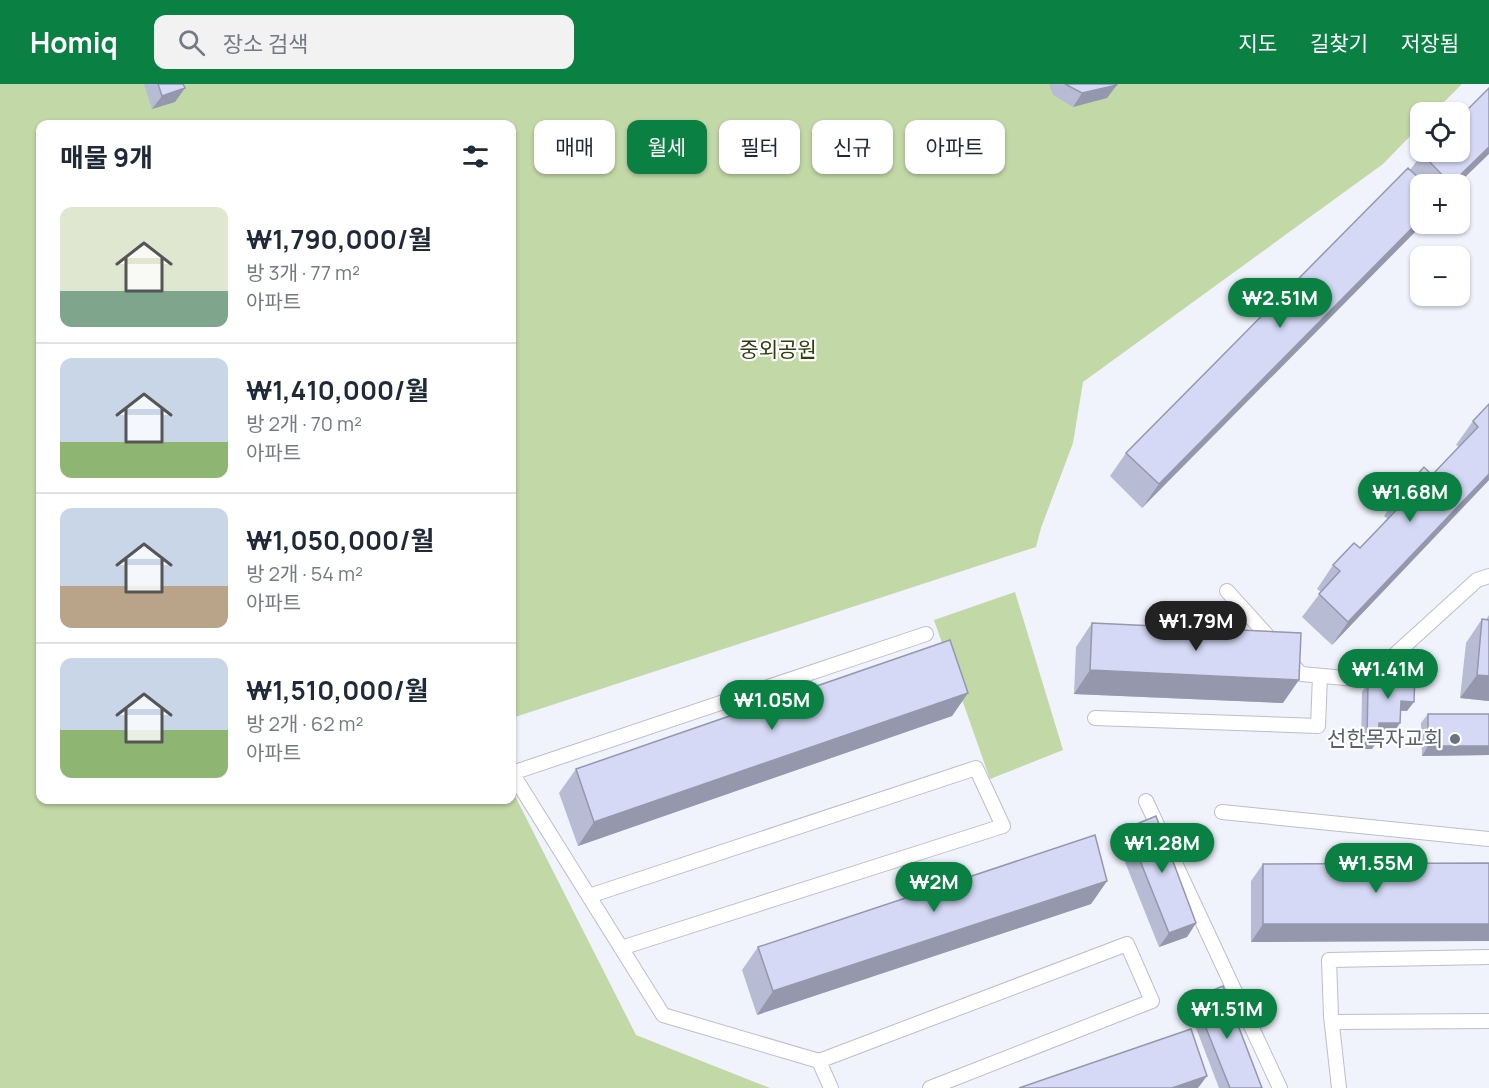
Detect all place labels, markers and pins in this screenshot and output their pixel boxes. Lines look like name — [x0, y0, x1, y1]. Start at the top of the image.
pin: ₩2.51M — [1231, 278, 1329, 329]
pin: ₩1.68M — [1361, 472, 1459, 523]
pin: ₩1.79M — [1147, 601, 1245, 652]
pin: ₩1.41M — [1339, 649, 1437, 700]
pin: ₩1.05M — [723, 680, 821, 731]
place label: 선한목자교회 — [1327, 724, 1443, 752]
marker: 선한목자교회 — [1448, 732, 1462, 746]
pin: ₩1.28M — [1113, 823, 1211, 874]
pin: ₩1.55M — [1327, 843, 1425, 894]
pin: ₩2M — [905, 862, 963, 913]
pin: ₩1.51M — [1178, 989, 1276, 1040]

